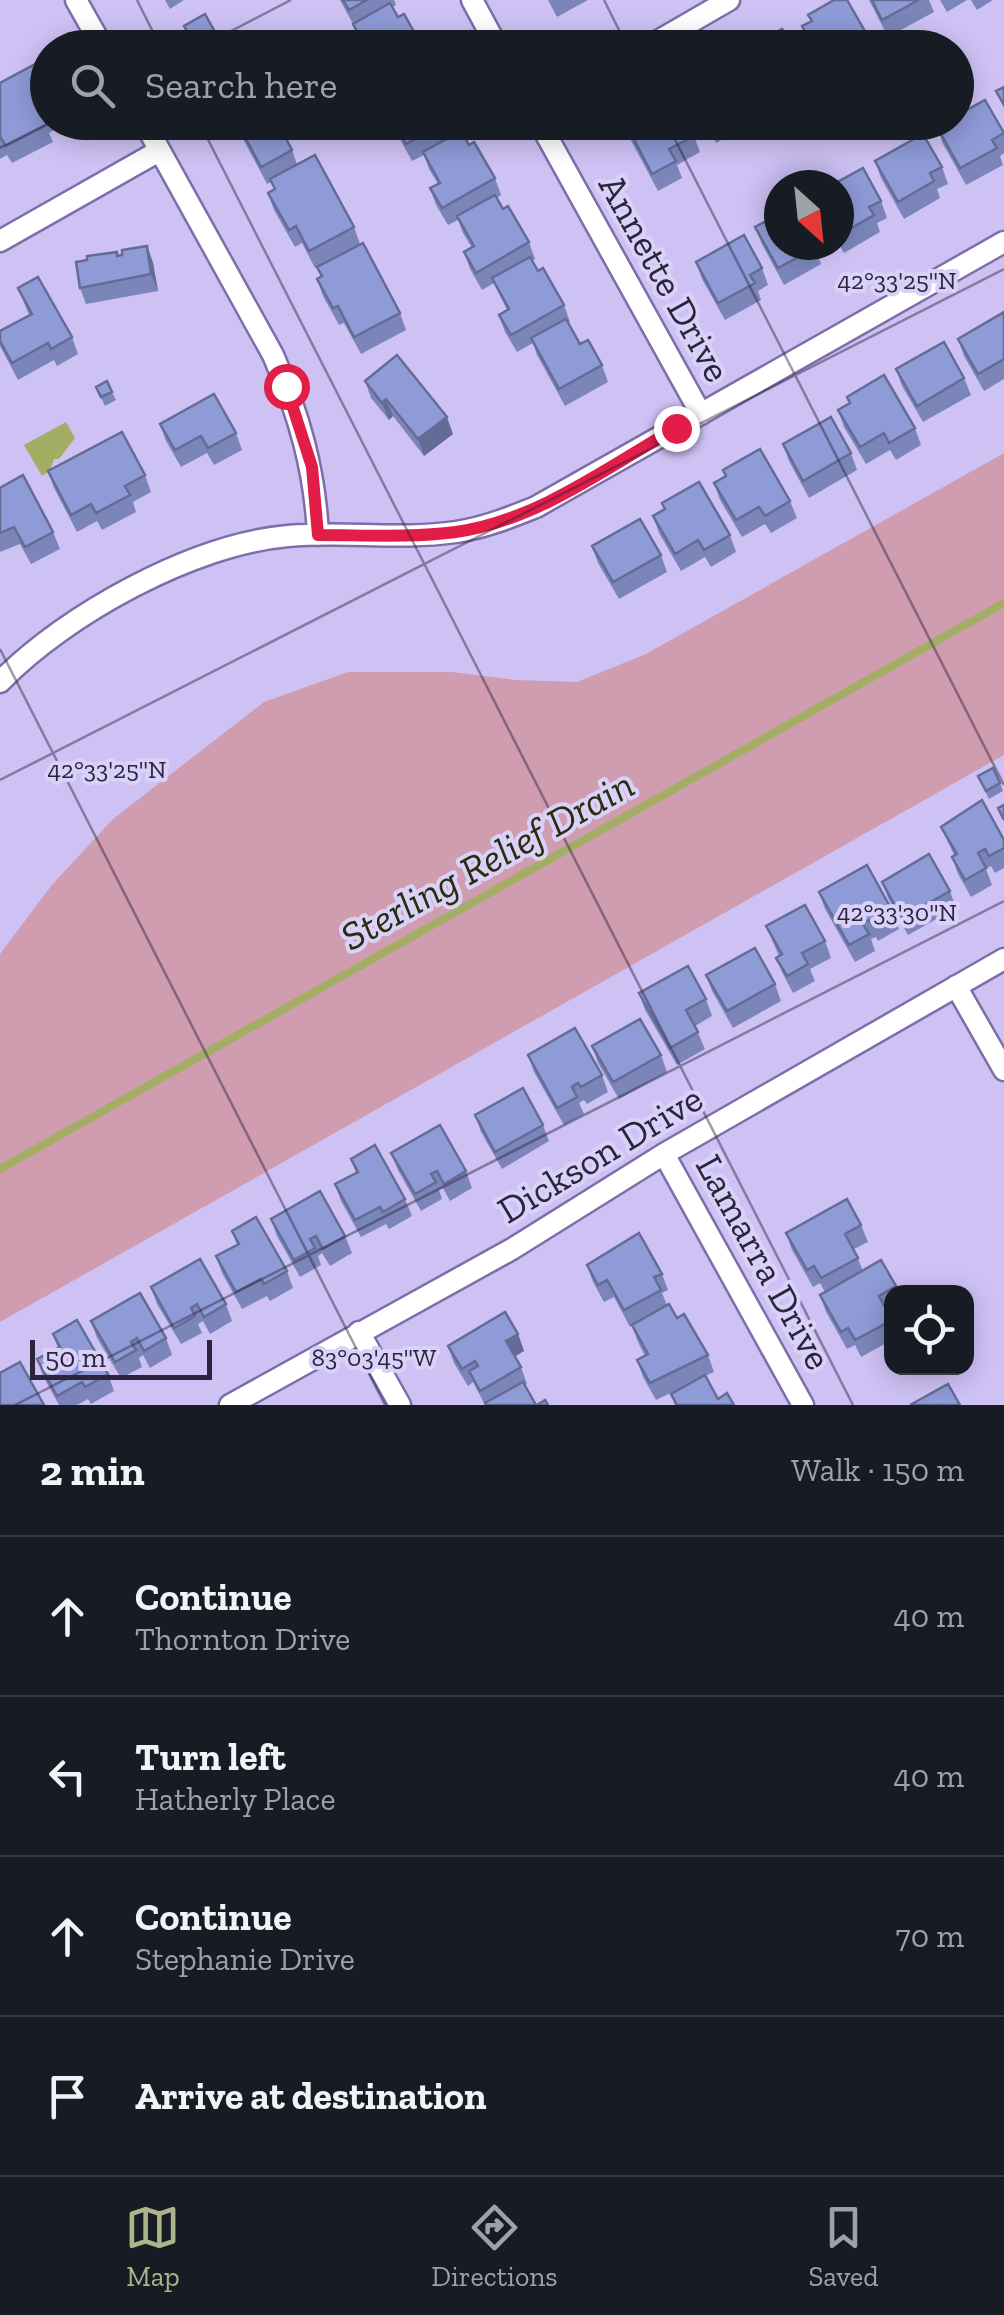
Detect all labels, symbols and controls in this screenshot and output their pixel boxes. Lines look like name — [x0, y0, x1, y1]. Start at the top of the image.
search box — [30, 30, 974, 140]
icon: search — [65, 58, 120, 113]
text: Search here — [145, 62, 337, 108]
street label: Annette Drive — [589, 166, 741, 390]
north arrow — [764, 170, 854, 260]
text: 42°33'25"N — [838, 265, 956, 295]
route start — [264, 364, 310, 410]
route end — [654, 406, 700, 452]
text: 42°33'25"N — [48, 754, 166, 784]
water label: Sterling Relief Drain — [332, 760, 642, 960]
text: 42°33'30"N — [837, 897, 957, 927]
street label: Dickson Drive — [489, 1075, 711, 1233]
street label: Lamarra Drive — [686, 1147, 842, 1377]
map controls — [884, 1285, 974, 1375]
button: locate — [884, 1285, 974, 1375]
scale bar — [30, 1335, 212, 1380]
text: 50 m — [45, 1341, 106, 1374]
text: 83°03'45"W — [312, 1342, 437, 1372]
text: 2 min — [40, 1445, 145, 1496]
text: Walk · 150 m — [791, 1451, 964, 1489]
text: Continue — [135, 1574, 292, 1620]
icon: ahead — [40, 1589, 95, 1644]
text: 40 m — [893, 1597, 964, 1635]
text: Thornton Drive — [135, 1620, 350, 1658]
text: Turn left — [135, 1734, 286, 1780]
icon: left — [40, 1749, 95, 1804]
text: 40 m — [893, 1757, 964, 1795]
text: Hatherly Place — [135, 1780, 335, 1818]
text: Continue — [135, 1894, 292, 1940]
icon: ahead — [40, 1909, 95, 1964]
text: 70 m — [896, 1917, 964, 1955]
text: Stephanie Drive — [135, 1940, 355, 1978]
icon: arrive — [40, 2069, 95, 2124]
text: Arrive at destination — [135, 2073, 486, 2119]
tab: Map — [125, 2200, 180, 2293]
tab: Directions — [431, 2200, 558, 2293]
tab: Saved — [808, 2200, 879, 2293]

